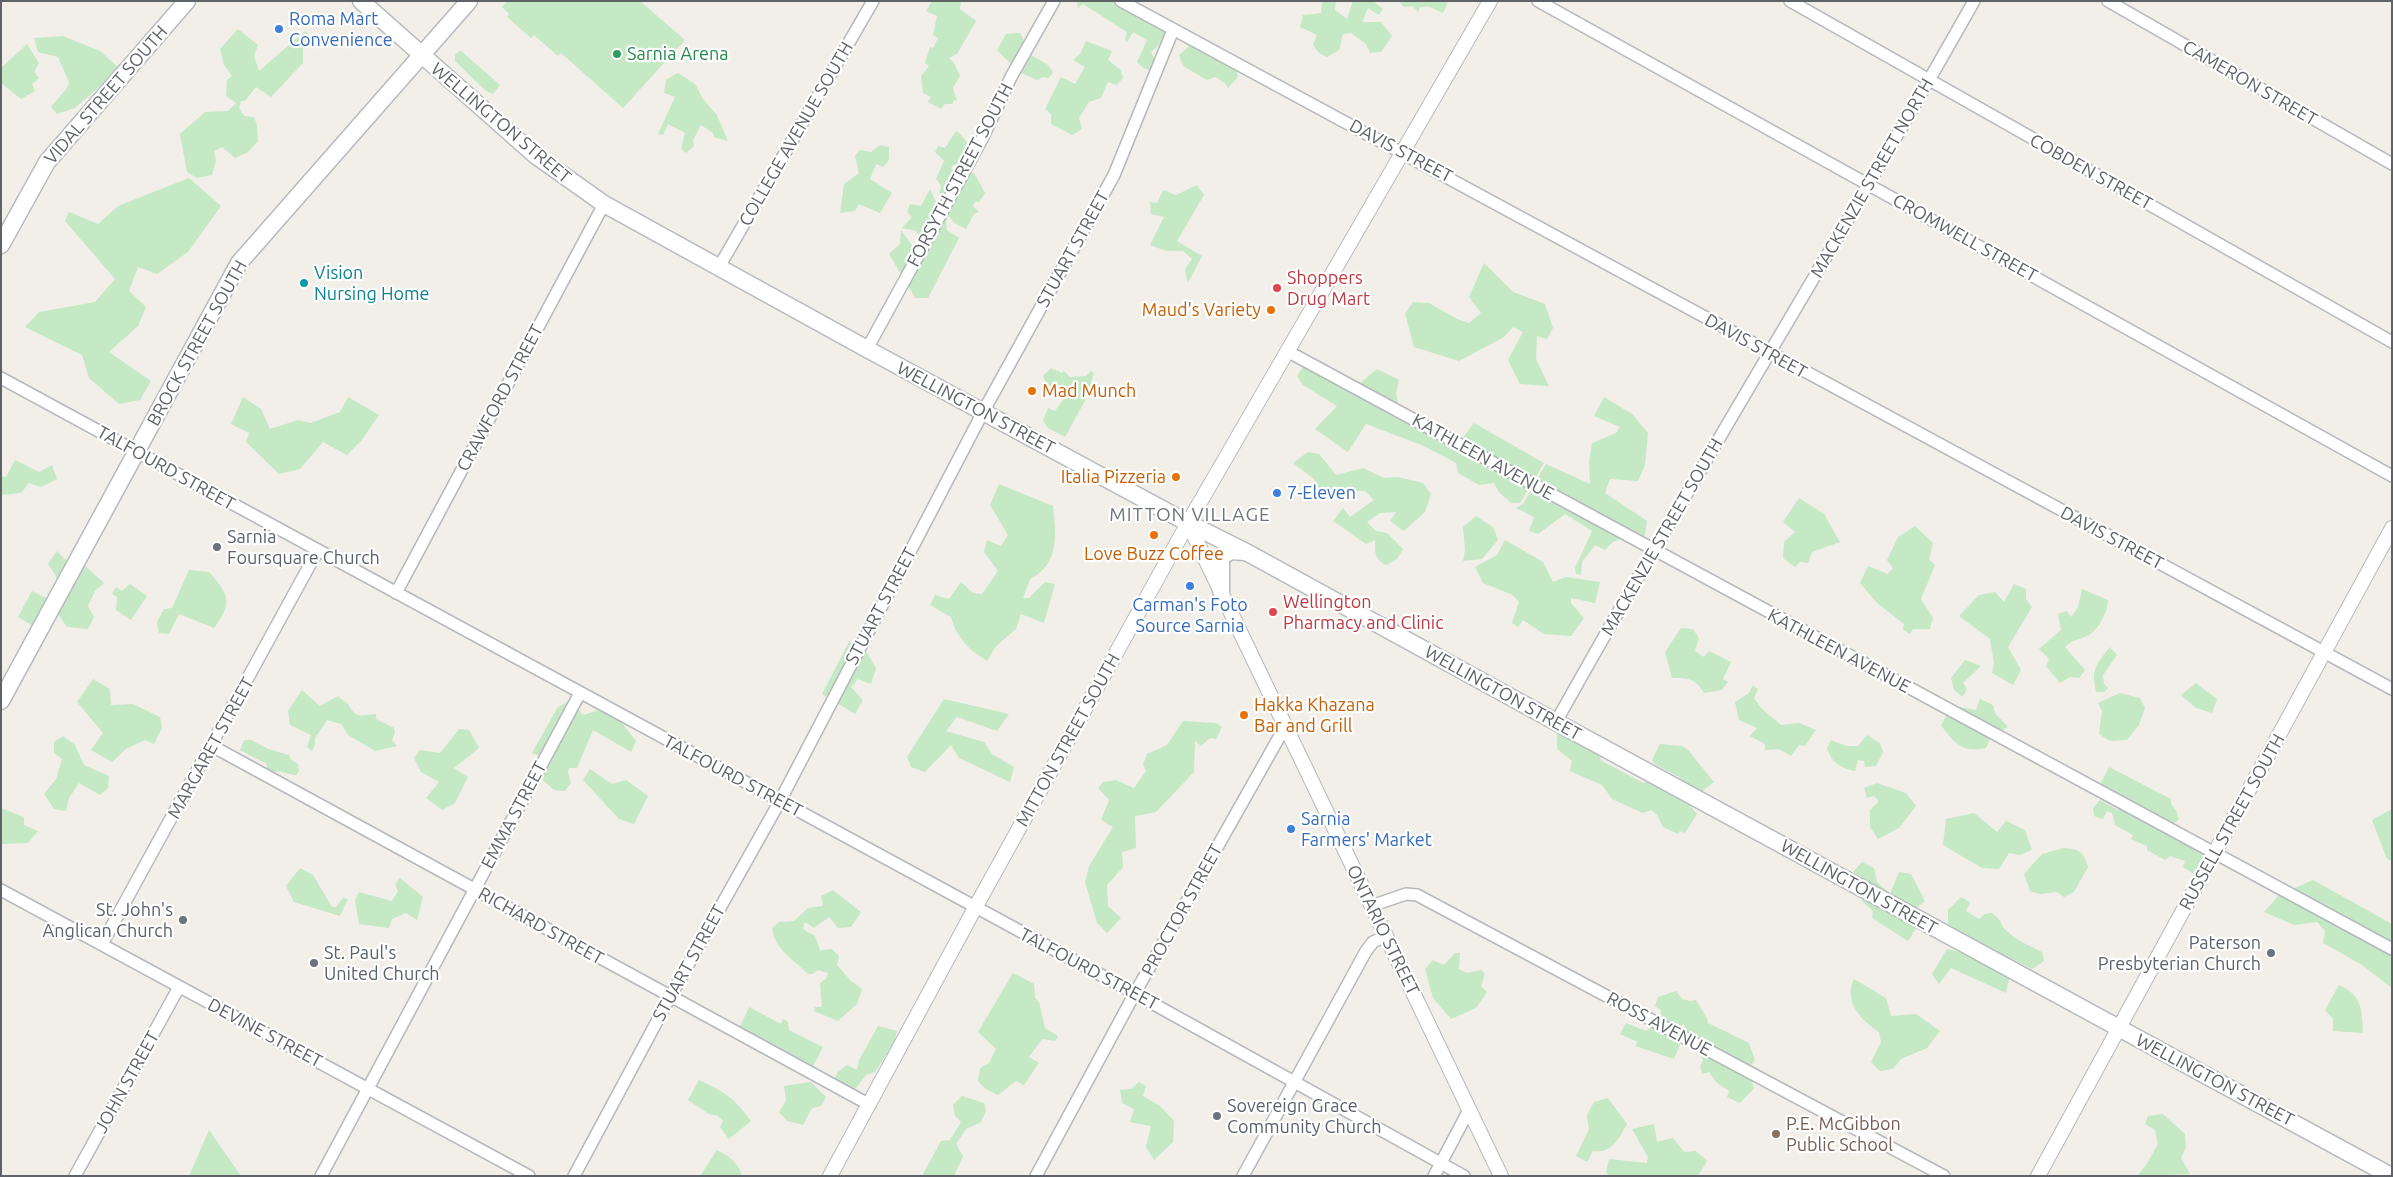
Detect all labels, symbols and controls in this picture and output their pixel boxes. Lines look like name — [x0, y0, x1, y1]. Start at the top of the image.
place label: Roma Mart Convenience — [289, 8, 393, 50]
street label: VIDAL STREET SOUTH — [40, 21, 172, 169]
marker: Roma Mart Convenience — [273, 23, 285, 35]
street label: CAMERON STREET — [2179, 36, 2321, 130]
street label: COLLEGE AVENUE SOUTH — [734, 38, 858, 230]
place label: Sarnia Arena — [627, 43, 729, 65]
marker: Sarnia Arena — [611, 48, 623, 60]
street label: WELLINGTON STREET — [427, 58, 575, 188]
street label: MACKENZIE STREET NORTH — [1806, 74, 1938, 282]
street label: FORSYTH STREET SOUTH — [902, 79, 1018, 271]
street label: DAVIS STREET — [1346, 115, 1456, 187]
street label: COBDEN STREET — [2026, 129, 2156, 215]
street label: STUART STREET — [1032, 187, 1114, 311]
street label: CROMWELL STREET — [1889, 189, 2041, 287]
street label: BROCK STREET SOUTH — [142, 256, 252, 430]
place label: Vision Nursing Home — [314, 262, 429, 304]
place label: Shoppers Drug Mart — [1287, 267, 1370, 310]
marker: Vision Nursing Home — [298, 277, 310, 289]
marker: Shoppers Drug Mart — [1271, 282, 1283, 294]
place label: Maud's Variety — [1142, 299, 1261, 321]
marker: Maud's Variety — [1265, 304, 1277, 316]
street label: DAVIS STREET — [1701, 309, 1811, 383]
street label: CRAWFORD STREET — [452, 321, 548, 475]
street label: WELLINGTON STREET — [893, 357, 1059, 459]
place label: Mad Munch — [1042, 380, 1136, 402]
marker: Mad Munch — [1026, 385, 1038, 397]
street label: KATHLEEN AVENUE — [1408, 409, 1558, 505]
street label: TALFOURD STREET — [93, 421, 239, 515]
street label: MACKENZIE STREET SOUTH — [1597, 434, 1727, 640]
place label: Italia Pizzeria — [1061, 466, 1166, 488]
marker: Italia Pizzeria — [1170, 471, 1182, 483]
place label: 7-Eleven — [1287, 482, 1356, 504]
marker: 7-Eleven — [1271, 487, 1283, 499]
street label: DAVIS STREET — [2057, 502, 2167, 574]
district label: MITTON VILLAGE — [1107, 504, 1273, 526]
place label: Sarnia Foursquare Church — [227, 526, 380, 568]
marker: Love Buzz Coffee — [1148, 529, 1160, 541]
marker: Sarnia Foursquare Church — [211, 541, 223, 553]
place label: Love Buzz Coffee — [1084, 543, 1224, 565]
street label: STUART STREET — [841, 544, 921, 668]
marker: Carman's Foto Source Sarnia — [1184, 580, 1196, 592]
place label: Wellington Pharmacy and Clinic — [1283, 591, 1444, 634]
place label: Carman's Foto Source Sarnia — [1132, 594, 1248, 636]
street label: KATHLEEN AVENUE — [1764, 604, 1914, 698]
marker: Wellington Pharmacy and Clinic — [1267, 606, 1279, 618]
street label: WELLINGTON STREET — [1421, 641, 1585, 745]
street label: MITTON STREET SOUTH — [1011, 650, 1125, 830]
street label: MARGARET STREET — [163, 674, 259, 822]
place label: Hakka Khazana Bar and Grill — [1254, 694, 1375, 736]
marker: Hakka Khazana Bar and Grill — [1238, 709, 1250, 721]
street label: TALFOURD STREET — [660, 730, 806, 822]
street label: RUSSELL STREET SOUTH — [2175, 730, 2289, 914]
street label: EMMA STREET — [477, 758, 551, 872]
place label: Sarnia Farmers' Market — [1301, 808, 1432, 851]
marker: Sarnia Farmers' Market — [1285, 823, 1297, 835]
street label: WELLINGTON STREET — [1777, 835, 1941, 939]
street label: PROCTOR STREET — [1137, 840, 1227, 980]
street label: ONTARIO STREET — [1342, 861, 1424, 999]
street label: RICHARD STREET — [475, 883, 607, 969]
place label: St. John's Anglican Church — [43, 899, 173, 942]
street label: STUART STREET — [648, 901, 730, 1025]
marker: St. John's Anglican Church — [177, 914, 189, 926]
street label: TALFOURD STREET — [1016, 923, 1162, 1015]
place label: Paterson Presbyterian Church — [2098, 932, 2261, 974]
place label: St. Paul's United Church — [324, 942, 440, 984]
marker: Paterson Presbyterian Church — [2265, 947, 2277, 959]
marker: St. Paul's United Church — [308, 957, 320, 969]
street label: ROSS AVENUE — [1603, 987, 1715, 1061]
street label: DEVINE STREET — [204, 994, 326, 1072]
street label: JOHN STREET — [90, 1027, 164, 1137]
street label: WELLINGTON STREET — [2132, 1029, 2298, 1131]
place label: Sovereign Grace Community Church — [1227, 1095, 1381, 1138]
marker: Sovereign Grace Community Church — [1211, 1110, 1223, 1122]
place label: P.E. McGibbon Public School — [1786, 1113, 1901, 1156]
marker: P.E. McGibbon Public School — [1770, 1128, 1782, 1140]

